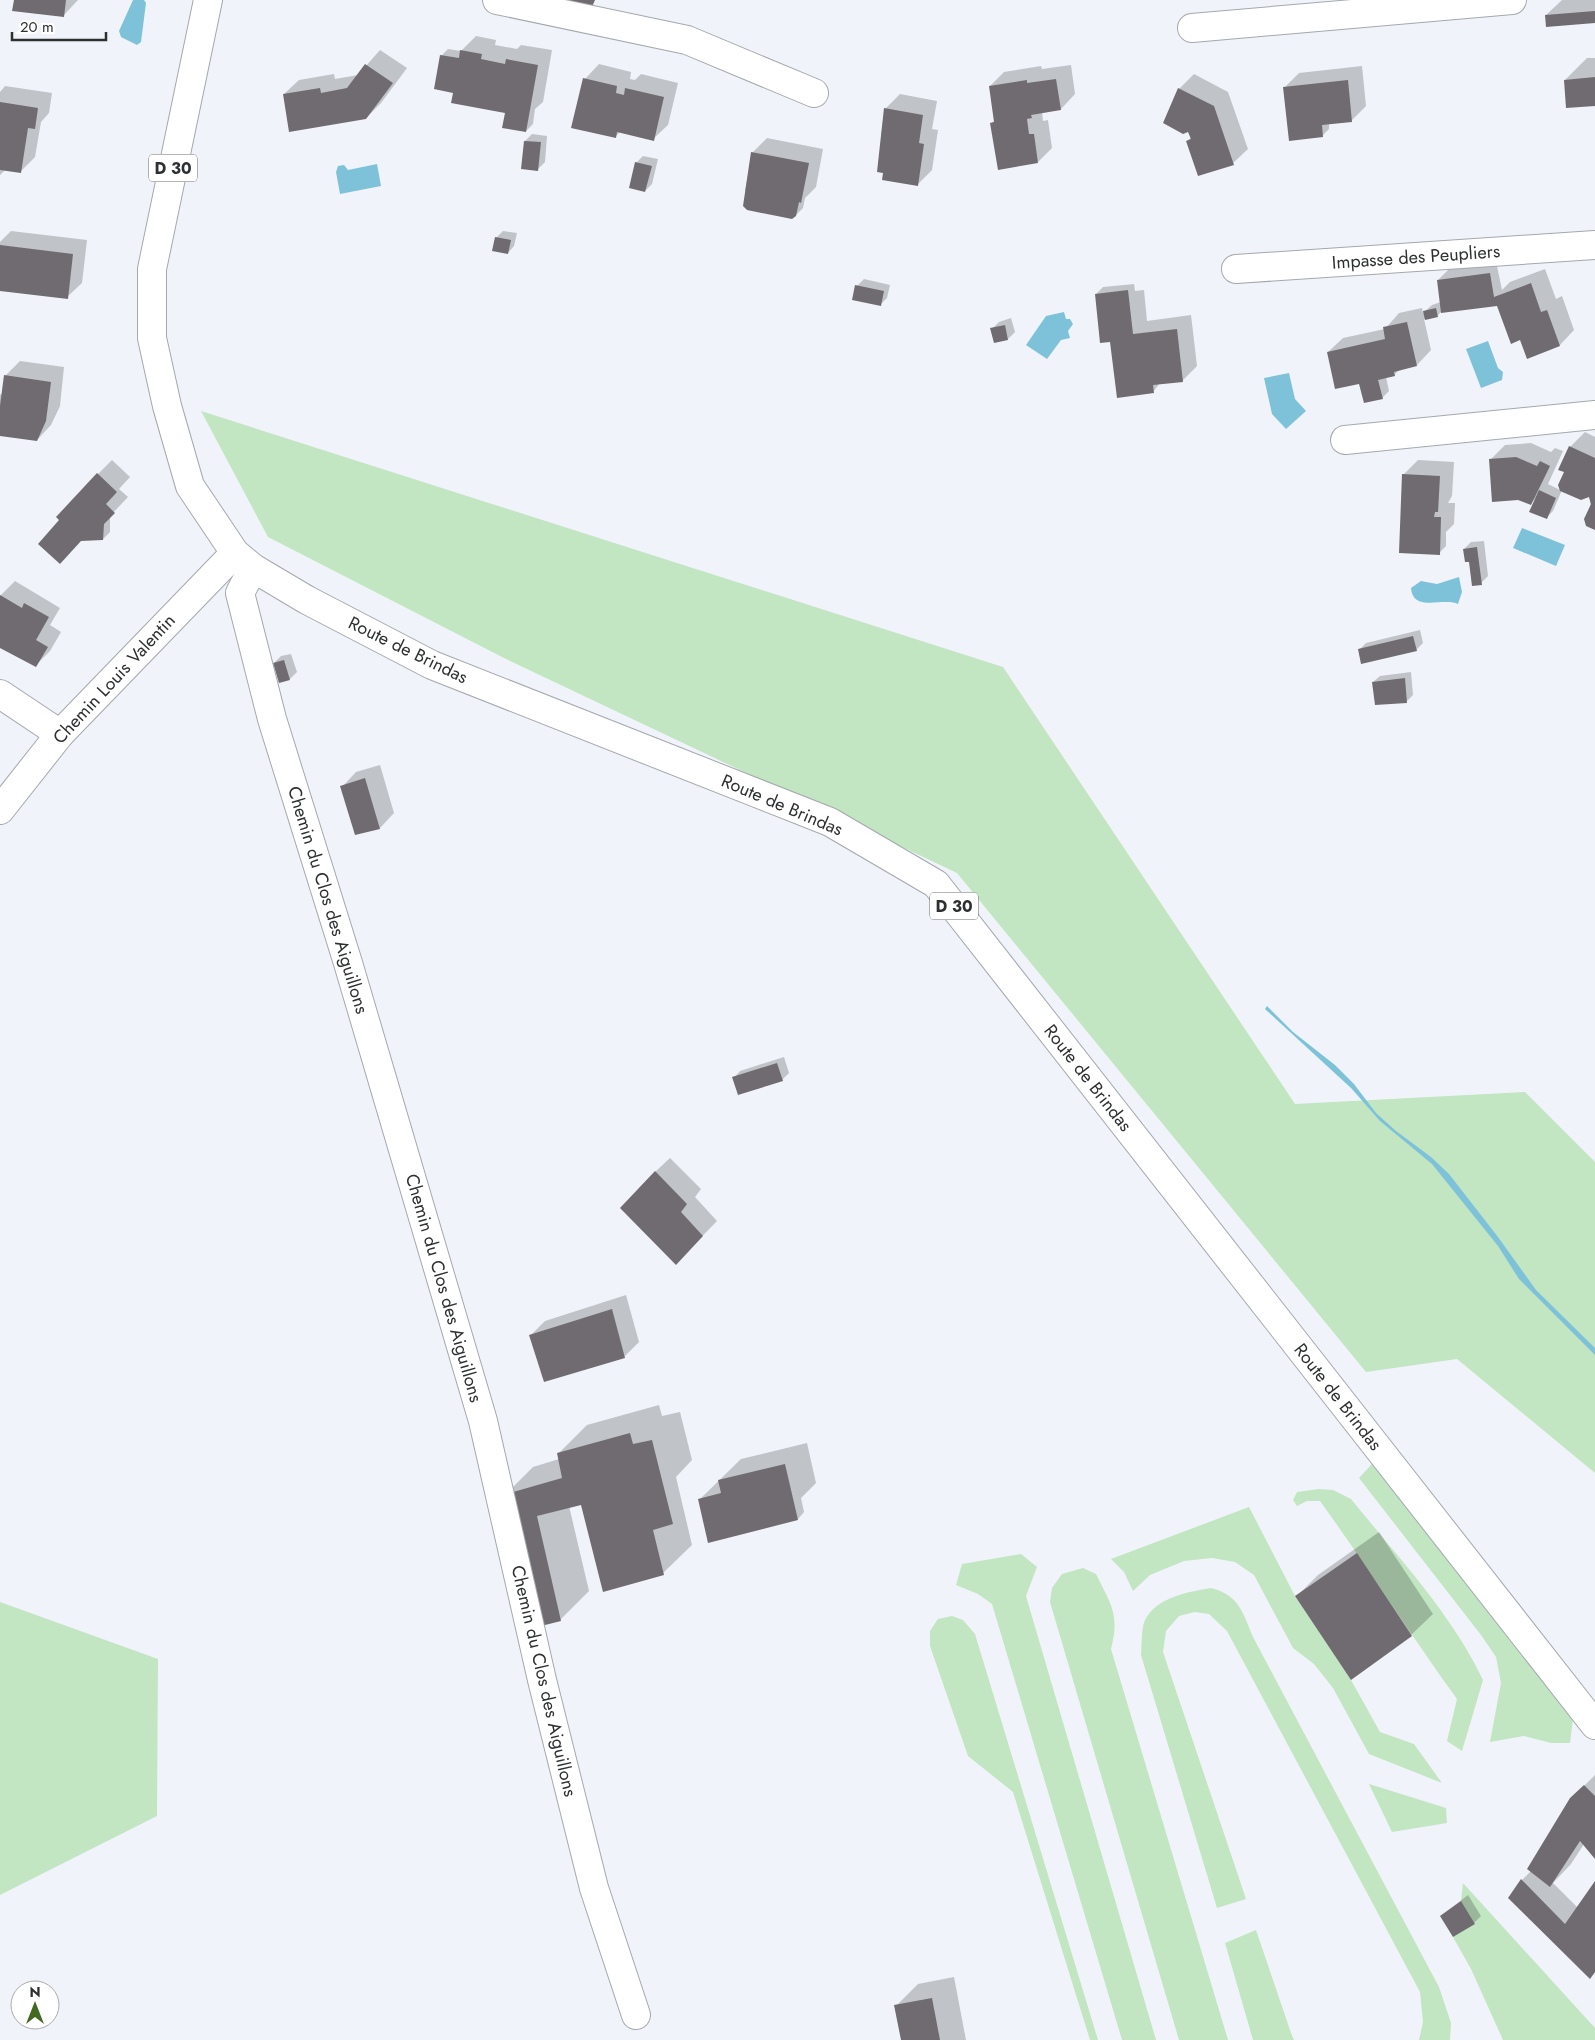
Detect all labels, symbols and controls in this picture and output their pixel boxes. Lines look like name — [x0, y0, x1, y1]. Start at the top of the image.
scale bar — [12, 10, 106, 42]
text: 20 m — [20, 16, 54, 38]
road number: D 30 — [149, 154, 197, 182]
street label: Impasse des Peupliers — [1331, 238, 1501, 276]
street label: Chemin Louis Valentin — [47, 608, 181, 750]
street label: Route de Brindas — [344, 610, 472, 690]
street label: Route de Brindas — [717, 768, 847, 842]
street label: Chemin du Clos des Aiguillons — [281, 783, 375, 1017]
road number: D 30 — [930, 892, 978, 919]
street label: Route de Brindas — [1038, 1019, 1138, 1137]
street label: Chemin du Clos des Aiguillons — [399, 1171, 489, 1405]
street label: Route de Brindas — [1288, 1338, 1388, 1456]
street label: Chemin du Clos des Aiguillons — [505, 1563, 583, 1799]
north arrow — [10, 1980, 60, 2030]
text: N — [29, 1982, 41, 2002]

